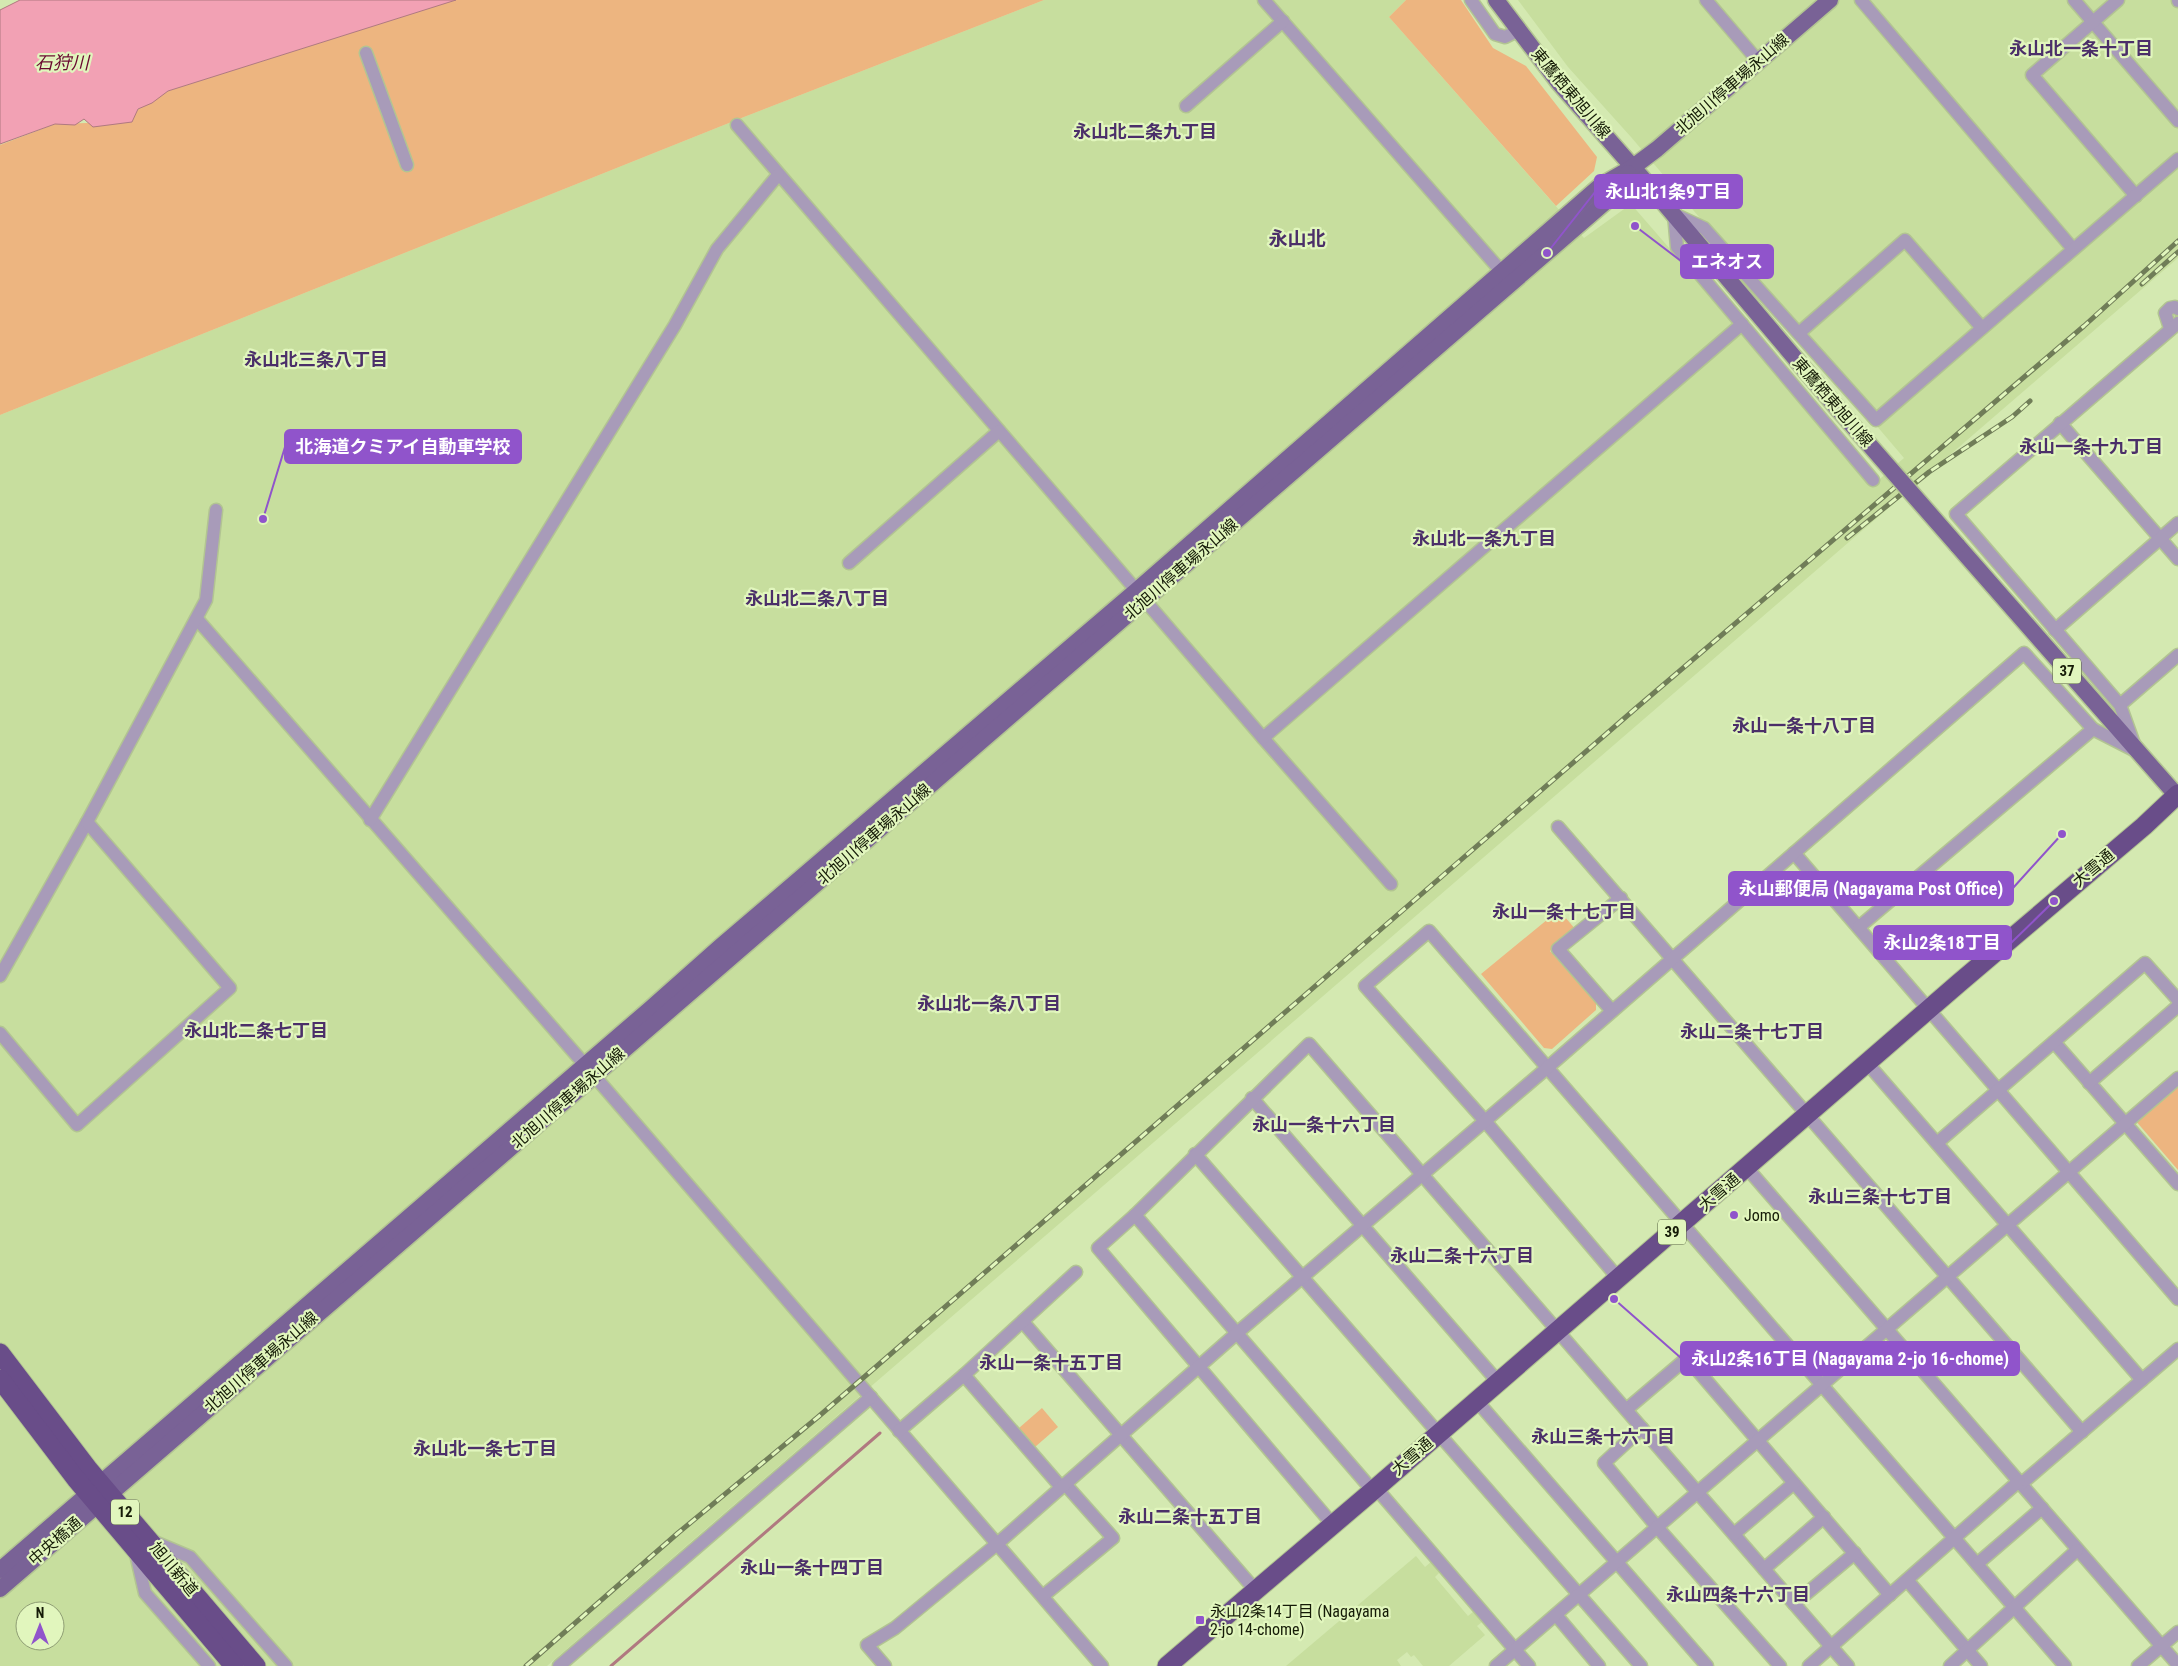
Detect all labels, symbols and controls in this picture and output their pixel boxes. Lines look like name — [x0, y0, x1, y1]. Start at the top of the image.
street label: 北旭川停車場永山線 — [1671, 30, 1793, 138]
district label: 永山北一条十丁目 — [2009, 38, 2153, 59]
street label: 東鷹栖東旭川線 — [1528, 44, 1614, 142]
water label: 石狩川 — [35, 52, 91, 73]
district label: 永山北二条九丁目 — [1073, 121, 1217, 142]
callout: 永山北1条9丁目 — [1595, 175, 1742, 208]
text: 永山北1条9丁目 — [1605, 181, 1731, 202]
district label: 永山北 — [1268, 227, 1326, 250]
callout: エネオス — [1681, 245, 1773, 278]
text: エネオス — [1691, 251, 1763, 272]
district label: 永山北三条八丁目 — [244, 349, 388, 370]
street label: 東鷹栖東旭川線 — [1789, 353, 1877, 451]
callout: 北海道クミアイ自動車学校 — [285, 430, 521, 463]
text: 北海道クミアイ自動車学校 — [295, 436, 511, 457]
district label: 永山一条十九丁目 — [2019, 436, 2163, 457]
street label: 北旭川停車場永山線 — [1120, 515, 1242, 623]
district label: 永山北一条九丁目 — [1412, 528, 1556, 549]
district label: 永山北二条八丁目 — [745, 588, 889, 609]
road number: 37 — [2053, 658, 2081, 684]
district label: 永山一条十八丁目 — [1732, 715, 1876, 736]
street label: 北旭川停車場永山線 — [813, 780, 935, 888]
street label: 大雪通 — [2069, 845, 2117, 891]
callout: 永山郵便局 (Nagayama Post Office) — [1729, 872, 2013, 905]
text: 永山郵便局 (Nagayama Post Office) — [1739, 878, 2003, 900]
district label: 永山一条十七丁目 — [1492, 901, 1636, 922]
callout: 永山2条18丁目 — [1874, 926, 2011, 959]
text: 永山2条18丁目 — [1883, 932, 2001, 953]
district label: 永山北一条八丁目 — [917, 993, 1061, 1014]
district label: 永山北二条七丁目 — [184, 1020, 328, 1041]
district label: 永山二条十七丁目 — [1680, 1021, 1824, 1042]
street label: 北旭川停車場永山線 — [507, 1044, 629, 1152]
district label: 永山一条十六丁目 — [1252, 1114, 1396, 1135]
street label: 大雪通 — [1695, 1169, 1743, 1215]
district label: 永山三条十七丁目 — [1808, 1186, 1952, 1207]
place label: Jomo — [1744, 1206, 1780, 1225]
marker: Jomo — [1728, 1209, 1740, 1221]
road number: 39 — [1658, 1220, 1686, 1244]
district label: 永山二条十六丁目 — [1390, 1245, 1534, 1266]
street label: 北旭川停車場永山線 — [200, 1308, 322, 1416]
callout: 永山2条16丁目 (Nagayama 2-jo 16-chome) — [1681, 1342, 2019, 1375]
text: 永山2条16丁目 (Nagayama 2-jo 16-chome) — [1691, 1348, 2009, 1370]
district label: 永山一条十五丁目 — [979, 1352, 1123, 1373]
district label: 永山三条十六丁目 — [1531, 1426, 1675, 1447]
street label: 大雪通 — [1388, 1433, 1436, 1479]
district label: 永山北一条七丁目 — [413, 1438, 557, 1459]
road number: 12 — [111, 1500, 139, 1524]
district label: 永山二条十五丁目 — [1118, 1506, 1262, 1527]
street label: 中央橋通 — [25, 1513, 85, 1569]
street label: 旭川新道 — [146, 1538, 202, 1600]
district label: 永山一条十四丁目 — [740, 1557, 884, 1578]
district label: 永山四条十六丁目 — [1666, 1584, 1810, 1605]
north arrow — [15, 1601, 65, 1651]
place label: 永山2条14丁目 (Nagayama 2-jo 14-chome) — [1210, 1602, 1389, 1639]
text: N — [36, 1605, 44, 1621]
marker: 永山2条14丁目 (Nagayama 2-jo 14-chome) — [1194, 1614, 1206, 1626]

